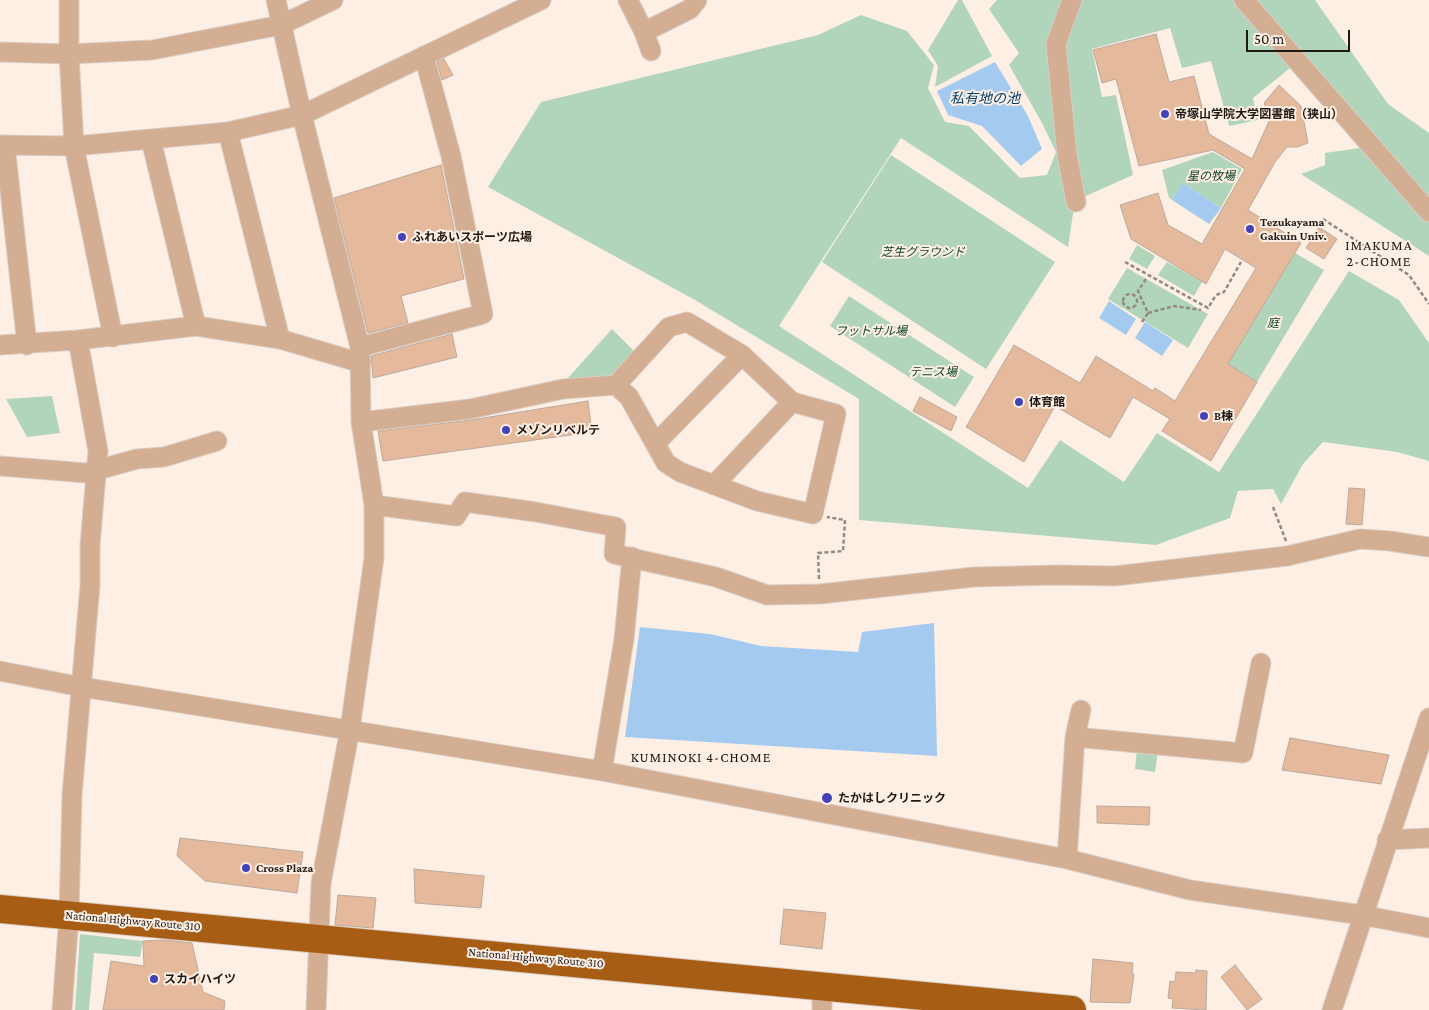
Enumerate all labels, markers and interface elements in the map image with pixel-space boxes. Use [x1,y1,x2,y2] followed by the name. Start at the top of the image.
[1249,20,1353,52] scale bar
[1254,31,1284,47] text: 50 m
[950,91,1020,107] water label: 私有地の池
[1175,107,1343,121] place label: 帝塚山学院大学図書館（狭山）
[1159,108,1171,120] marker: 帝塚山学院大学図書館（狭山）
[1187,169,1235,183] park label: 星の牧場
[1260,215,1327,243] place label: Tezukayama Gakuin Univ.
[1244,223,1256,235] marker: Tezukayama Gakuin Univ.
[412,230,532,244] place label: ふれあいスポーツ広場
[396,231,408,243] marker: ふれあいスポーツ広場
[1344,238,1414,270] district label: IMAKUMA 2-CHOME
[881,245,965,259] park label: 芝生グラウンド
[1267,316,1279,330] park label: 庭
[835,324,907,338] park label: フットサル場
[909,365,957,379] park label: テニス場
[1029,395,1065,409] place label: 体育館
[1013,396,1025,408] marker: 体育館
[1214,409,1233,423] place label: B棟
[1198,410,1210,422] marker: B棟
[516,423,600,437] place label: メゾンリベルテ
[500,424,512,436] marker: メゾンリベルテ
[629,750,773,766] district label: KUMINOKI 4-CHOME
[820,791,834,805] marker: たかはしクリニック
[838,791,946,805] place label: たかはしクリニック
[256,861,313,875] place label: Cross Plaza
[240,862,252,874] marker: Cross Plaza
[65,908,201,934] street label: National Highway Route 310
[468,945,604,971] street label: National Highway Route 310
[164,972,236,986] place label: スカイハイツ
[148,973,160,985] marker: スカイハイツ

